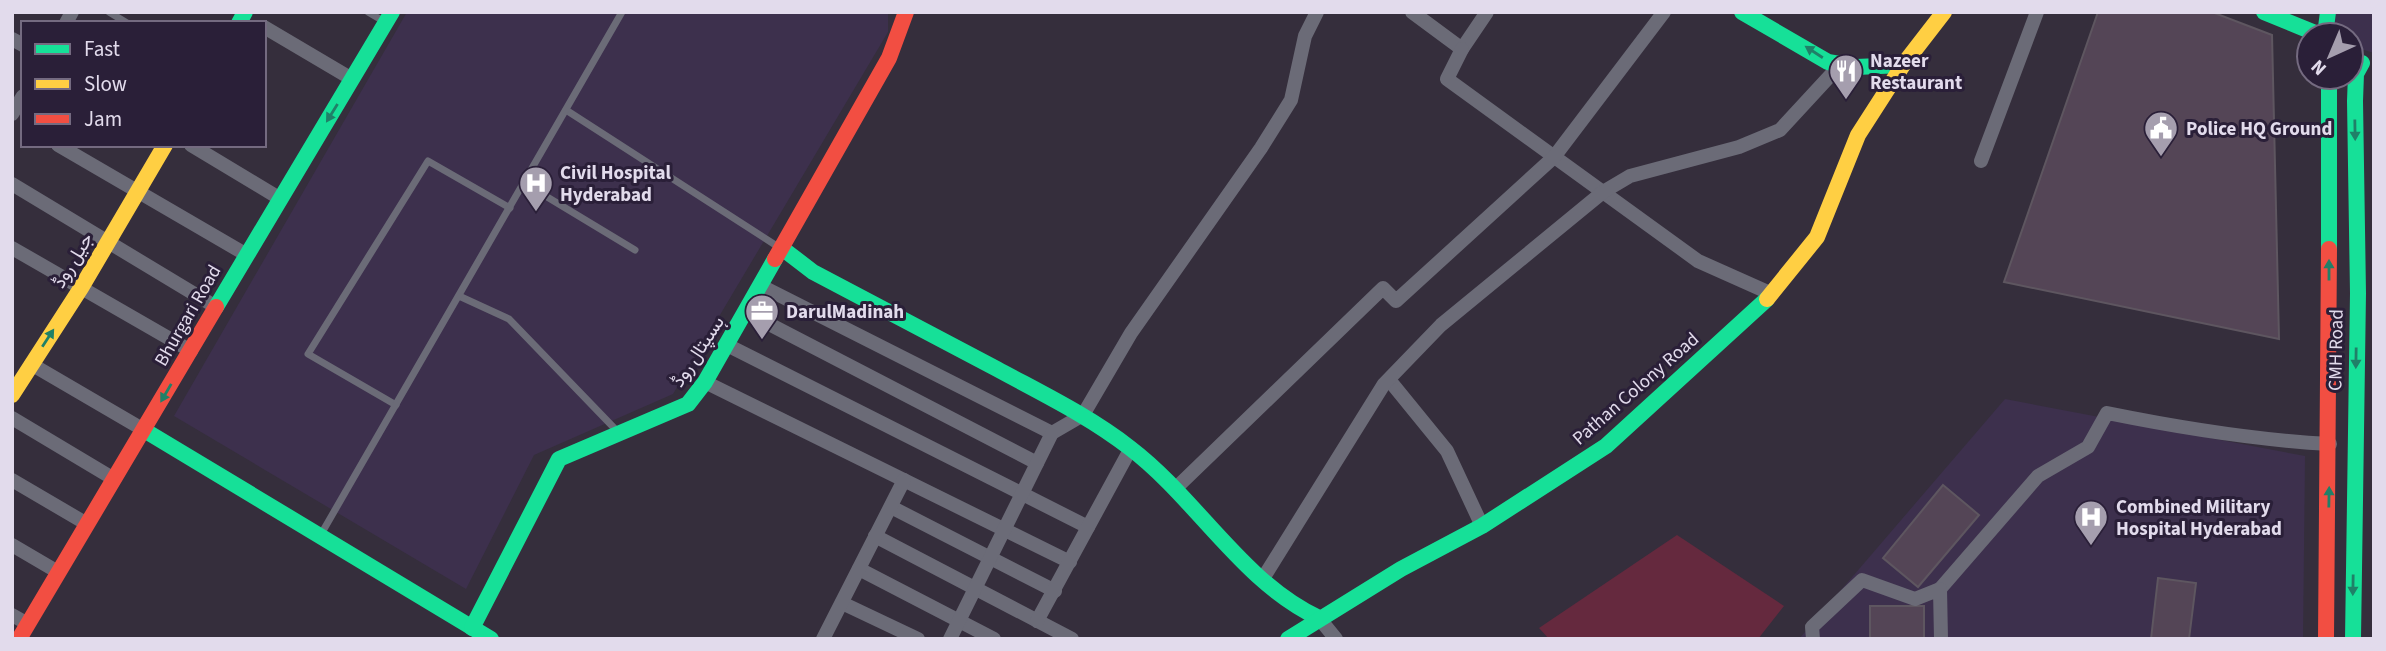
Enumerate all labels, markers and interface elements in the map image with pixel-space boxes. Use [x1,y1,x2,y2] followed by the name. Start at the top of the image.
[21,21,266,147] legend
[2295,21,2365,91] north arrow
[84,34,120,64] text: Fast
[1804,46,1823,59] one-way arrow
[1870,48,1962,97] place label: Nazeer Restaurant
[1827,52,1865,101] restaurant icon: Nazeer Restaurant
[2305,53,2333,81] text: N
[84,69,127,99] text: Slow
[325,103,338,122] one-way arrow
[84,104,122,134] text: Jam
[2142,109,2180,158] public building icon: Police HQ Ground
[2186,116,2332,143] place label: Police HQ Ground
[2349,119,2361,141] one-way arrow
[560,160,671,209] place label: Civil Hospital Hyderabad
[517,164,555,213] hospital icon: Civil Hospital Hyderabad
[46,228,100,294] street label: جیل روڈ
[2324,258,2335,280] one-way arrow
[148,260,228,371] street label: Bhurgari Road
[743,292,781,341] office icon: DarulMadinah
[786,299,904,326] place label: DarulMadinah
[2322,309,2351,391] street label: CMH Road
[665,311,731,393] street label: ہسپتال روڈ
[1567,326,1705,452] street label: Pathan Colony Road
[42,328,55,347] one-way arrow
[2350,347,2362,369] one-way arrow
[160,383,172,402] one-way arrow
[2323,486,2335,508] one-way arrow
[2116,494,2282,543] place label: Combined Military Hospital Hyderabad
[2072,498,2110,547] hospital icon: Combined Military Hospital Hyderabad
[2347,574,2359,596] one-way arrow

